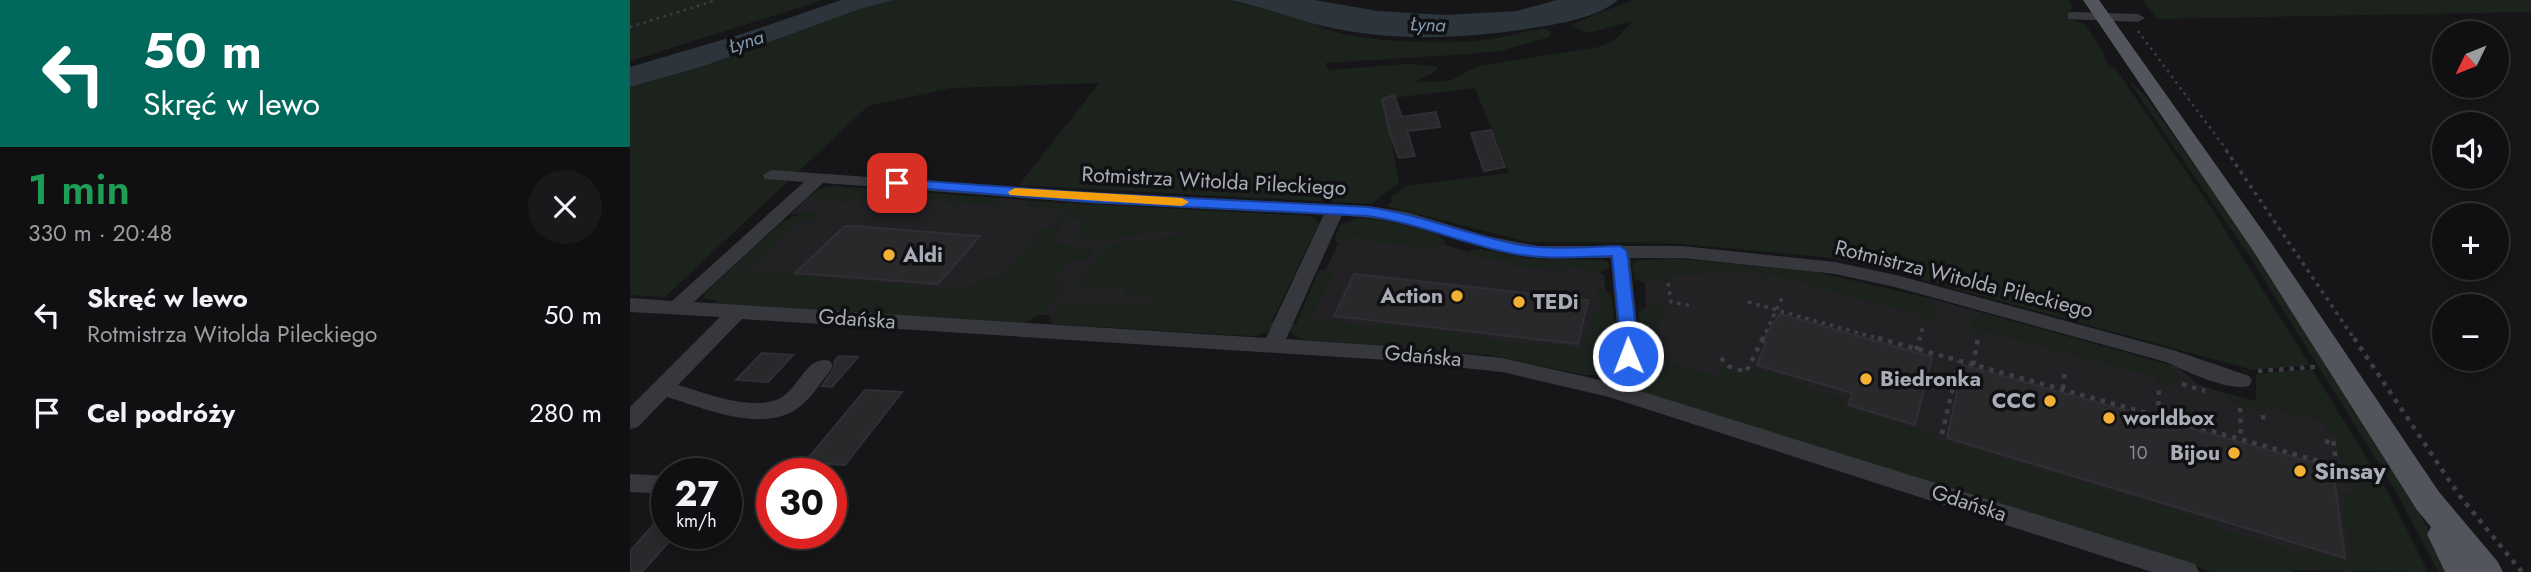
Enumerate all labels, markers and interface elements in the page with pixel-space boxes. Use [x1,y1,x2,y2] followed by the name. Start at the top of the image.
[1410,10,1447,39] water label: Łyna
[143,16,262,86] text: 50 m
[2432,21,2510,98] north arrow
[2432,21,2509,371] map controls
[725,23,768,60] water label: Łyna
[28,28,119,119] icon: left
[143,81,320,127] text: Skręć w lewo
[2432,112,2509,189] button: sound
[867,153,927,213] pin
[28,159,130,220] text: 1 min
[1081,159,1347,203] street label: Rotmistrza Witolda Pileckiego
[878,164,916,202] icon: arrive
[528,170,602,244] button: close
[2432,203,2509,280] button: +
[28,216,172,250] text: 330 m · 20:48
[1832,232,2096,326] street label: Rotmistrza Witolda Pileckiego
[902,240,943,270] place label: Aldi
[881,247,897,263] marker: Aldi
[87,279,248,317] text: Skręć w lewo
[1379,281,1443,311] place label: Action
[1533,287,1579,317] place label: TEDi
[1449,288,1465,304] marker: Action
[1511,294,1527,310] marker: TEDi
[2432,294,2509,371] button: −
[28,296,66,334] icon: left
[544,296,602,334] text: 50 m
[817,301,897,337] street label: Gdańska
[87,317,377,351] text: Rotmistrza Witolda Pileckiego
[1591,319,1665,393] position arrow
[1383,338,1463,374] street label: Gdańska
[1880,364,1981,394] place label: Biedronka
[1858,371,1874,387] marker: Biedronka
[1992,386,2036,416] place label: CCC
[2042,393,2058,409] marker: CCC
[28,394,66,432] icon: arrive
[87,394,235,432] text: Cel podróży
[529,394,602,432] text: 280 m
[2122,403,2215,433] place label: worldbox
[2101,410,2117,426] marker: worldbox
[2170,438,2220,468] place label: Bijou
[2129,440,2148,466] house number: 10
[2226,445,2242,461] marker: Bijou
[2314,453,2386,488] place label: Sinsay
[756,458,847,549] speed limit sign: 30
[2292,463,2308,479] marker: Sinsay
[674,469,719,519] text: 27
[1928,477,2010,529] street label: Gdańska
[676,508,717,534] text: km/h

